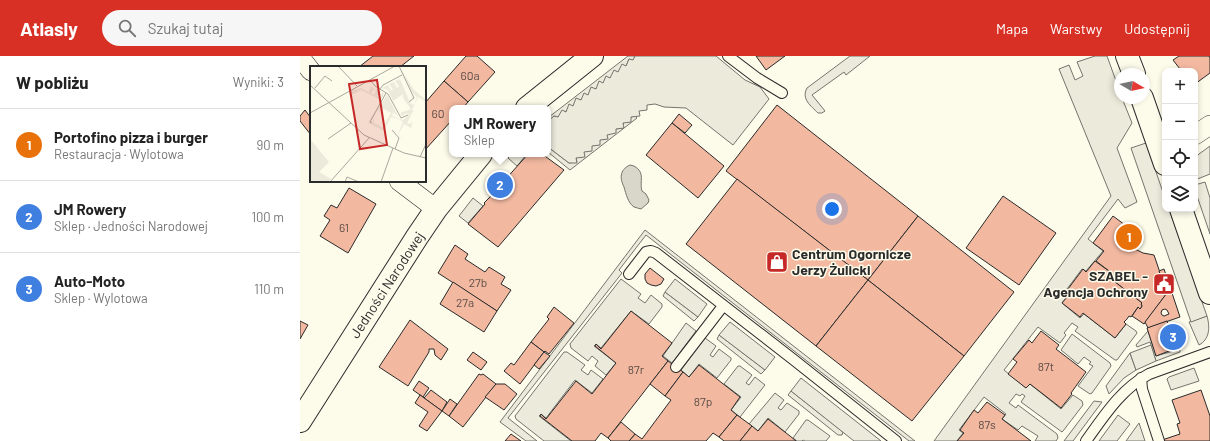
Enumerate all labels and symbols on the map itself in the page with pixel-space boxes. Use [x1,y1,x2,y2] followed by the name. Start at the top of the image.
[310,66,426,182] inset map
[460,68,480,82] house number: 60a
[1114,68,1150,104] north arrow
[432,106,444,120] house number: 60
[487,170,513,200] pin: 2
[822,199,842,219] your location
[339,220,349,234] house number: 61
[1116,222,1142,252] pin: 1
[346,228,427,341] street label: Jedności Narodowej
[792,245,911,278] place label: Centrum Ogornicze Jerzy Żulicki
[764,249,790,275] shop icon: Centrum Ogornicze Jerzy Żulicki
[1043,267,1148,300] place label: SZABEL - Agencja Ochrony
[1151,271,1177,297] public building icon: SZABEL - Agencja Ochrony
[469,275,487,289] house number: 27b
[456,295,474,309] house number: 27a
[1160,322,1186,352] pin: 3
[1038,359,1054,373] house number: 87t
[628,362,645,376] house number: 87r
[694,394,712,408] house number: 87p
[978,417,996,431] house number: 87s

